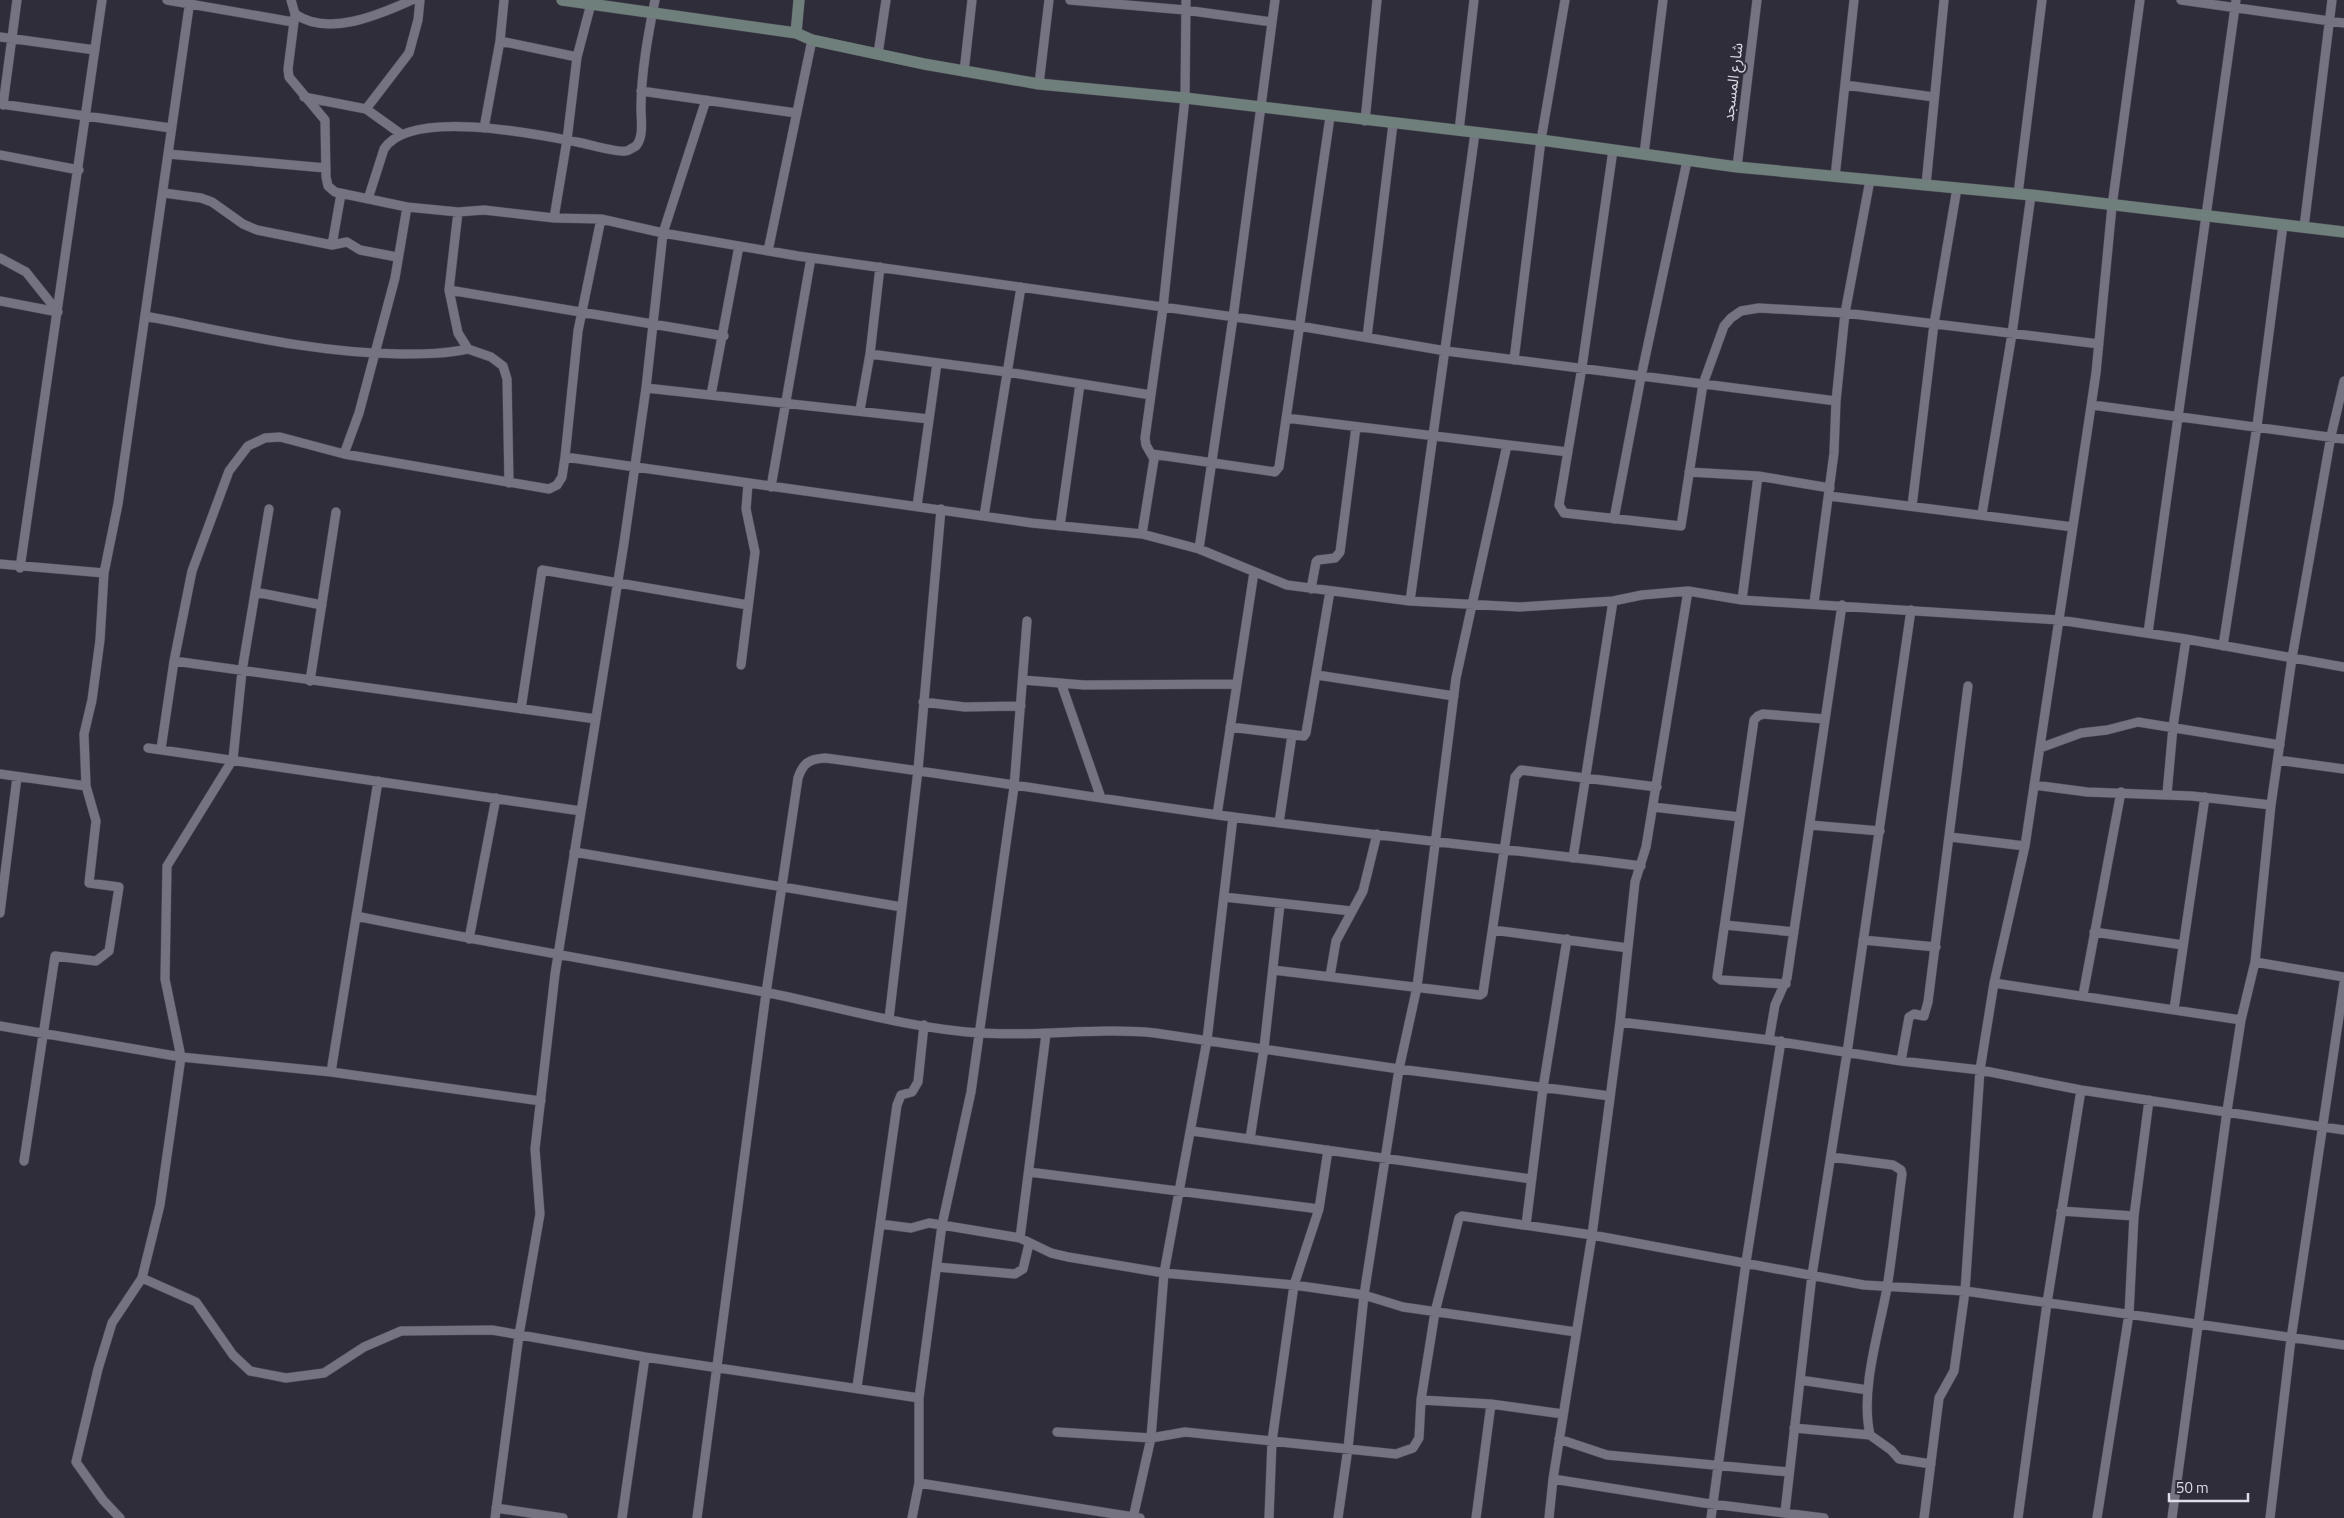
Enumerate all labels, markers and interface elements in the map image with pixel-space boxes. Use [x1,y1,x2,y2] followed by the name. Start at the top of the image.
[1716,41,1750,123] street label: شارع المسجد
[2169,1470,2248,1502] scale bar
[2176,1476,2209,1499] text: 50 m

